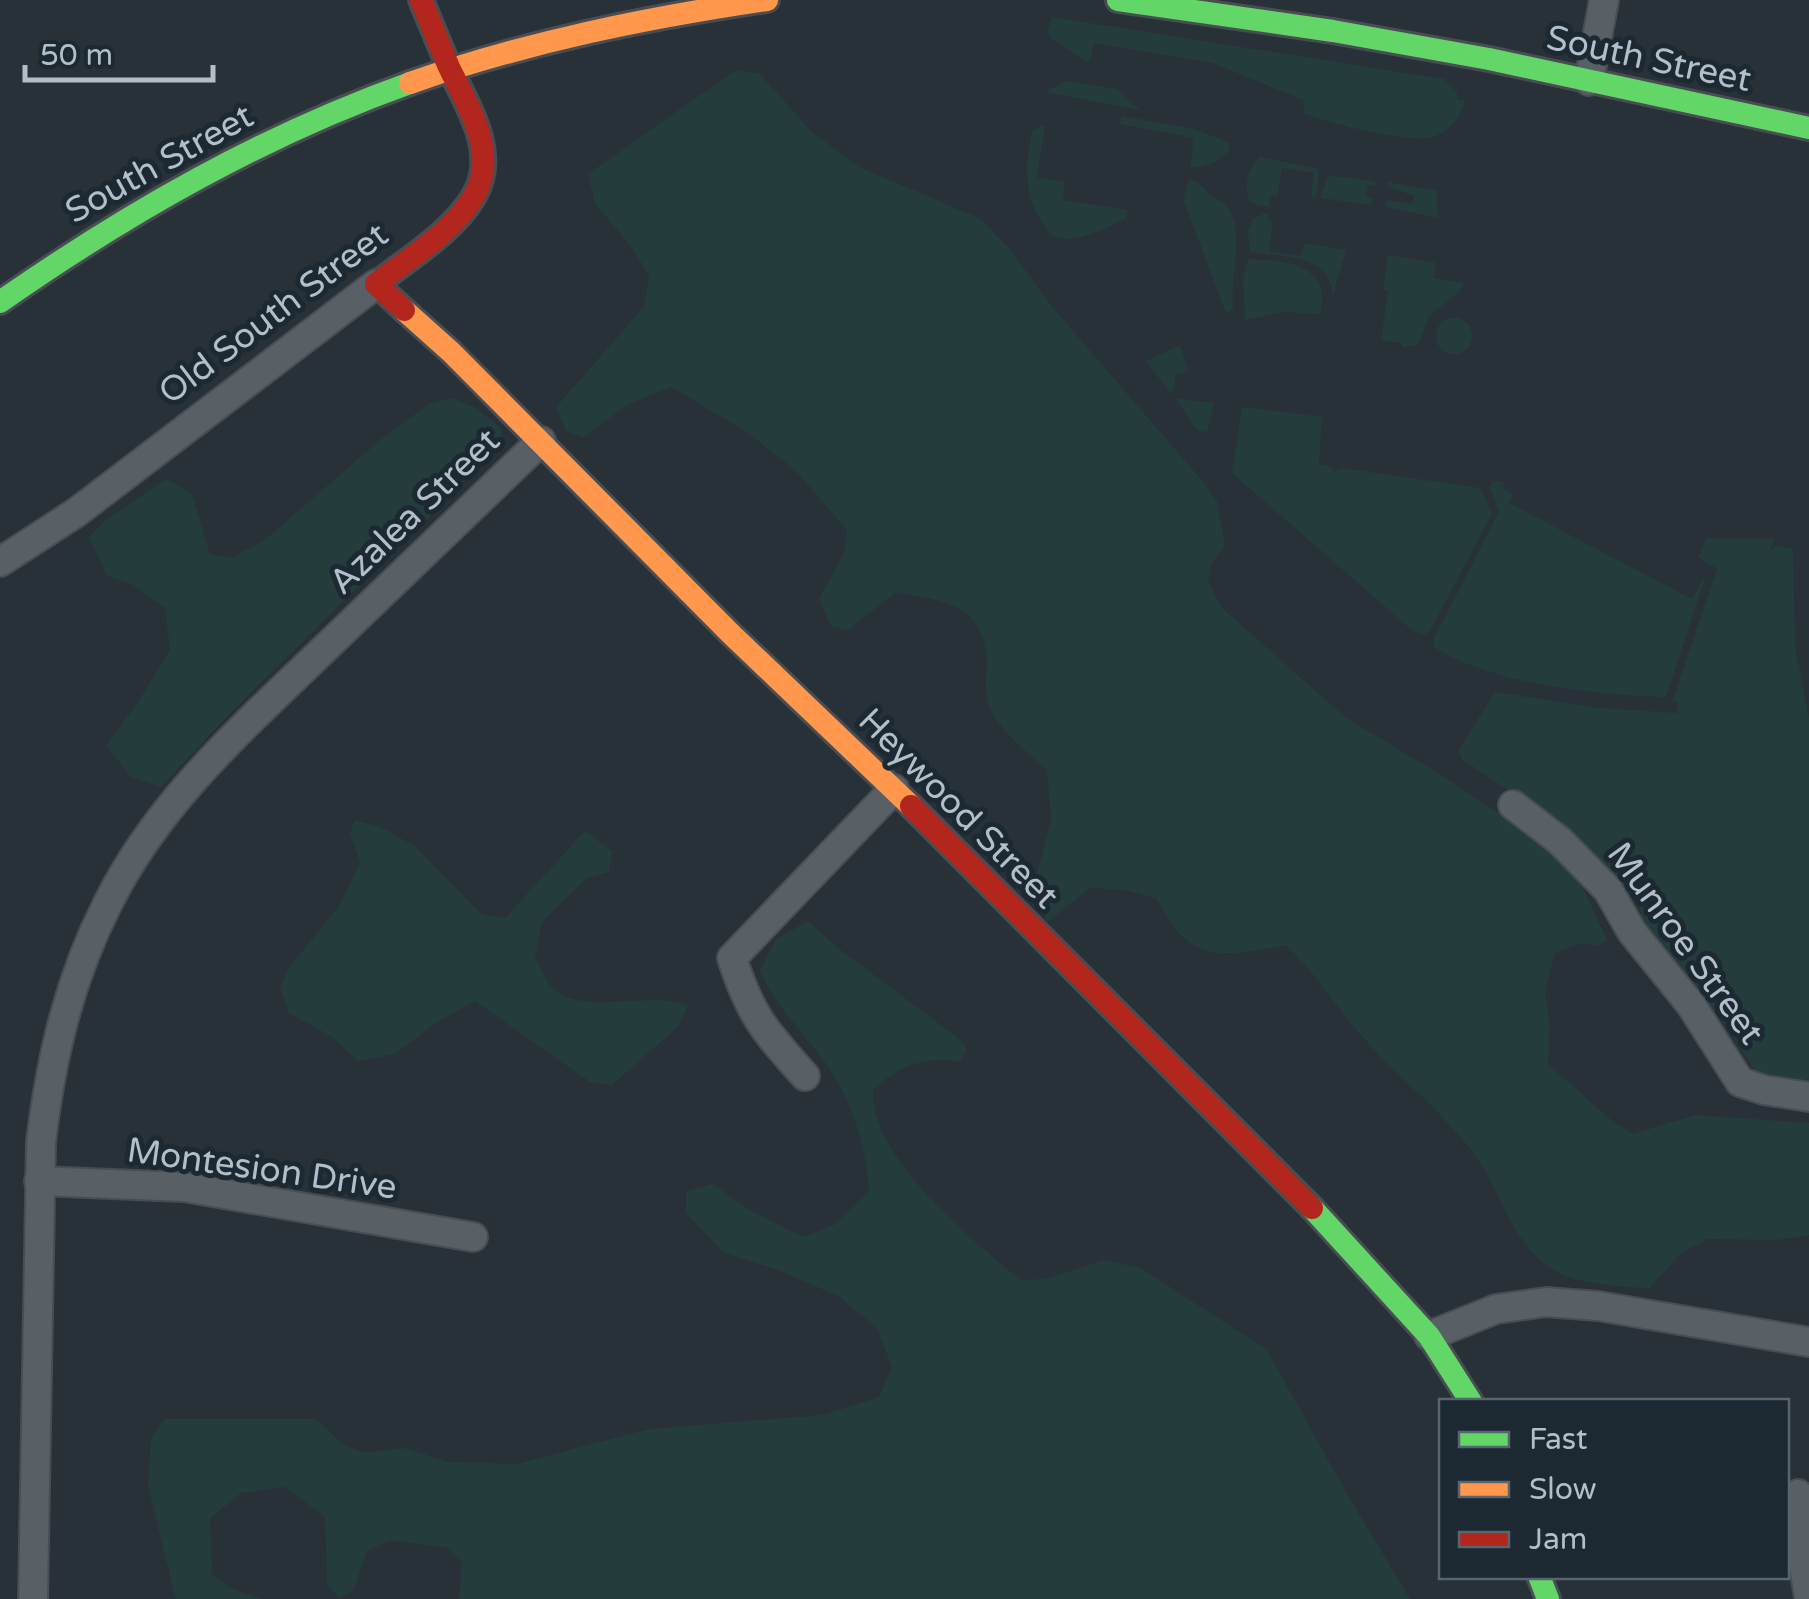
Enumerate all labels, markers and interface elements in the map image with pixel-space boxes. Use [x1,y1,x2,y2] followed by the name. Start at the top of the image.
[1543,17,1755,101] street label: South Street
[25,20,212,82] scale bar
[40,37,113,74] text: 50 m
[58,95,261,233] street label: South Street
[151,214,396,414] street label: Old South Street
[321,420,509,603] street label: Azalea Street
[850,700,1067,917] street label: Heywood Street
[1598,835,1772,1053] street label: Munroe Street
[124,1129,399,1209] street label: Montesion Drive
[1439,1399,1789,1579] legend
[1529,1421,1588,1458] text: Fast
[1529,1471,1597,1508] text: Slow
[1529,1521,1587,1558] text: Jam

